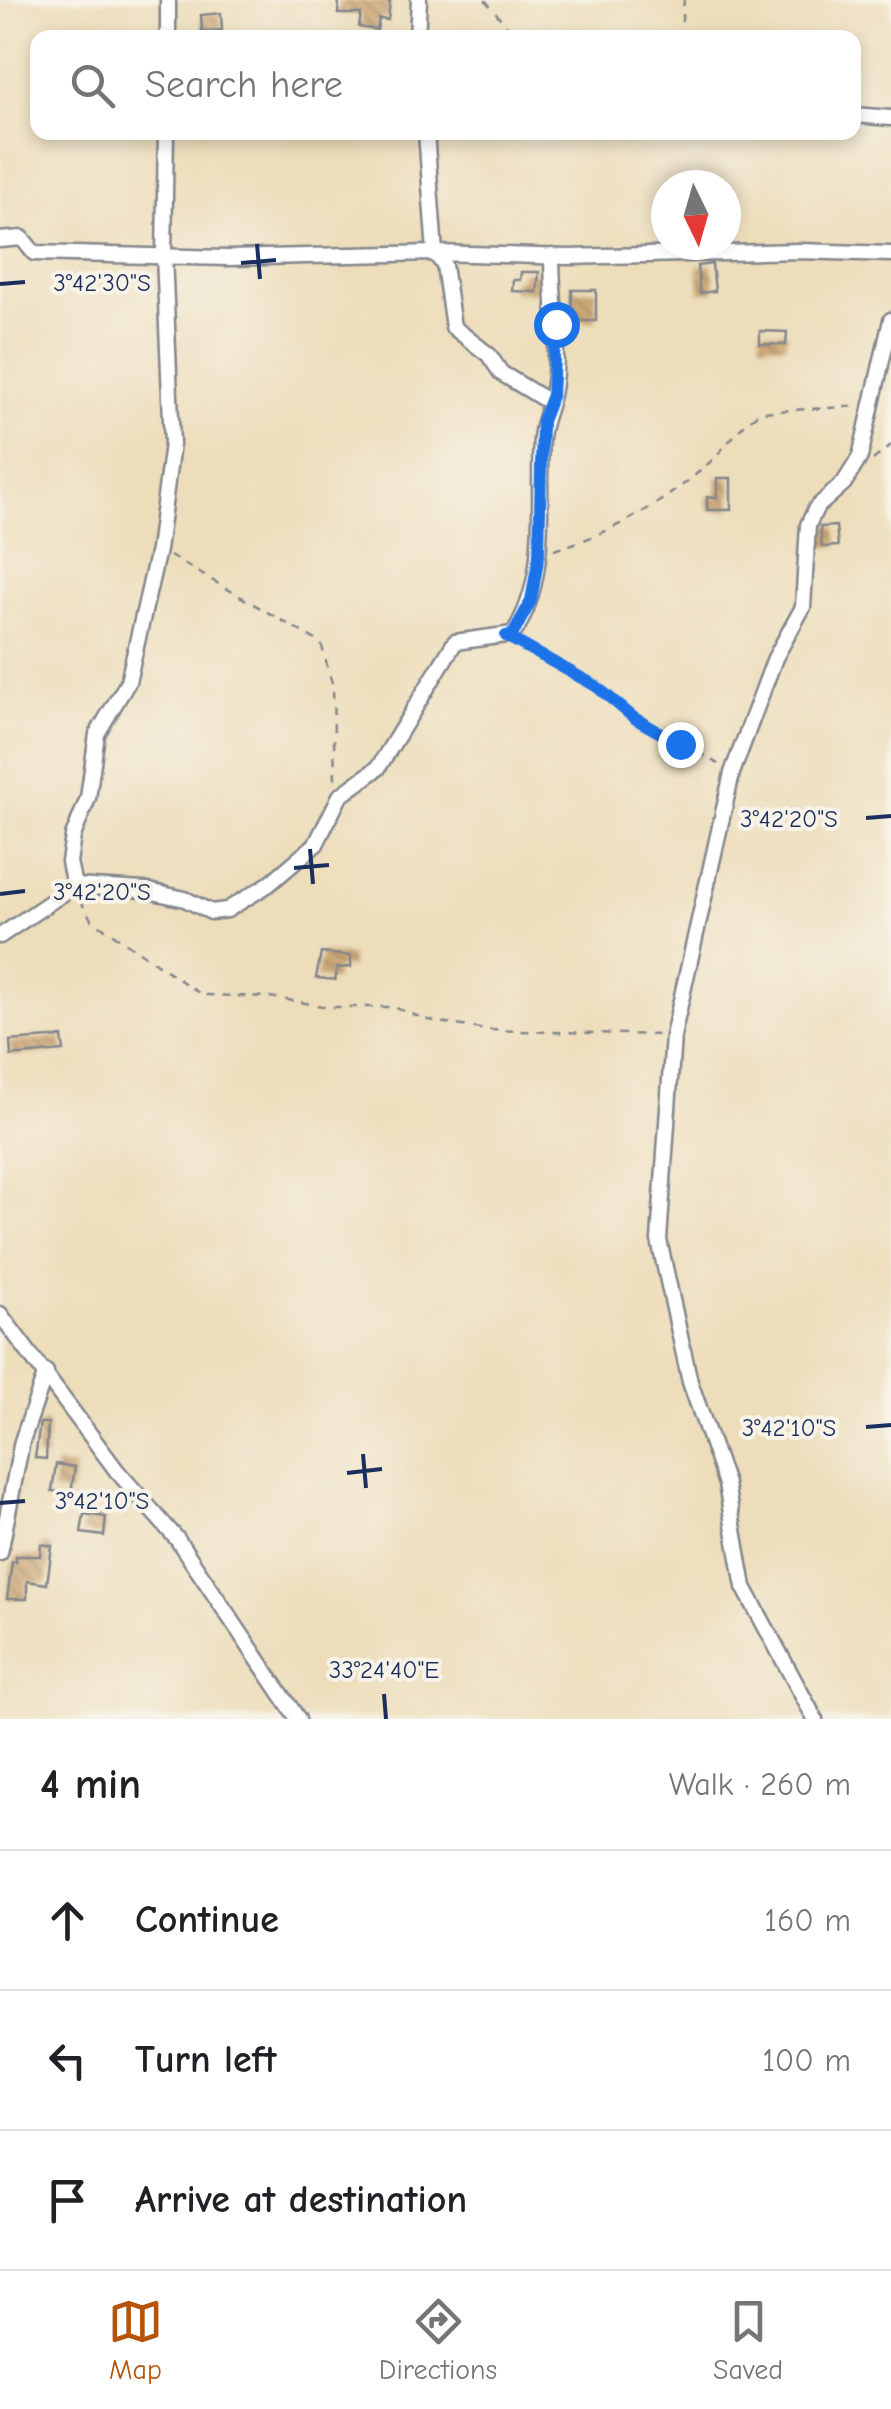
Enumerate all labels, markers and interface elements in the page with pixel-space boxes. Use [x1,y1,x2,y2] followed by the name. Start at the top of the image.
[30,30,861,140] search box
[65,58,120,113] icon: search
[145,63,343,107] text: Search here
[651,170,741,260] north arrow
[53,268,151,297] text: 3°42'30"S
[534,302,580,348] route start
[658,722,704,768] route end
[740,804,838,833] text: 3°42'20"S
[53,877,151,906] text: 3°42'20"S
[742,1413,836,1442] text: 3°42'10"S
[55,1486,149,1515] text: 3°42'10"S
[329,1655,439,1684] text: 33°24'40"E
[40,1760,141,1809] text: 4 min
[669,1766,851,1803] text: Walk · 260 m
[40,1893,95,1948] icon: ahead
[135,1898,279,1942] text: Continue
[764,1902,851,1939] text: 160 m
[40,2033,95,2088] icon: left
[135,2038,276,2082] text: Turn left
[762,2042,851,2079] text: 100 m
[40,2173,95,2228] icon: arrive
[135,2178,467,2222] text: Arrive at destination
[108,2294,163,2386] tab: Map
[379,2294,497,2386] tab: Directions
[713,2294,783,2386] tab: Saved

